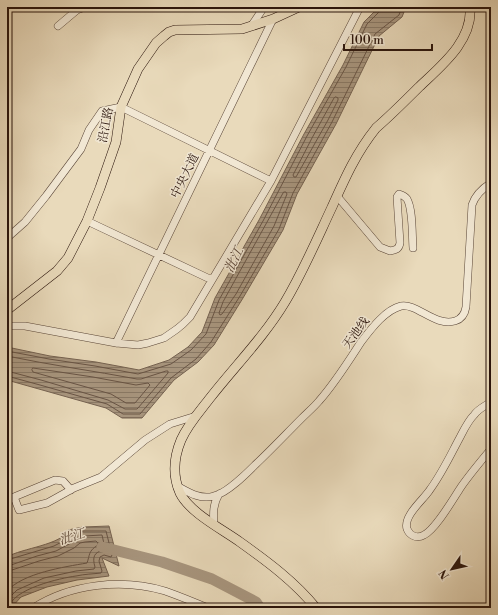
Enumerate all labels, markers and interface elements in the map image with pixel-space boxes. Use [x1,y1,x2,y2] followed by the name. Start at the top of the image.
[344,26,432,52] scale bar
[350,33,384,48] text: 100 m
[95,106,117,144] street label: 沿江路
[168,151,202,201] street label: 中央大道
[221,243,248,275] water label: 沘江
[339,314,373,352] street label: 天池线
[57,525,89,548] water label: 沘江
[432,549,472,589] north arrow
[436,566,453,582] text: N

